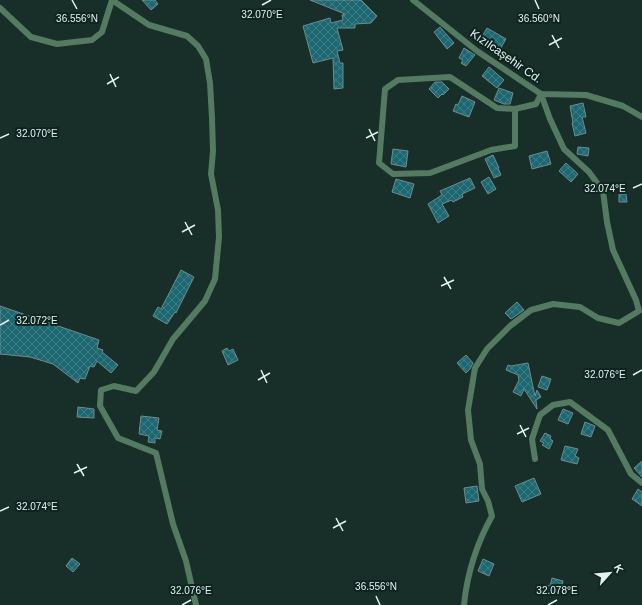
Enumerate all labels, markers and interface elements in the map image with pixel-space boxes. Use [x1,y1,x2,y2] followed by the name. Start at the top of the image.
[241,9,283,20] text: 32.070°E
[56,13,98,24] text: 36.556°N
[518,13,560,24] text: 36.560°N
[468,26,544,86] street label: Kızılcaşehir Cd.
[16,128,58,139] text: 32.070°E
[584,183,626,194] text: 32.074°E
[16,315,58,326] text: 32.072°E
[584,369,626,380] text: 32.076°E
[16,501,58,512] text: 32.074°E
[590,553,630,593] north arrow
[612,562,626,575] text: K
[355,581,397,592] text: 36.556°N
[170,585,212,596] text: 32.076°E
[536,585,578,596] text: 32.078°E

